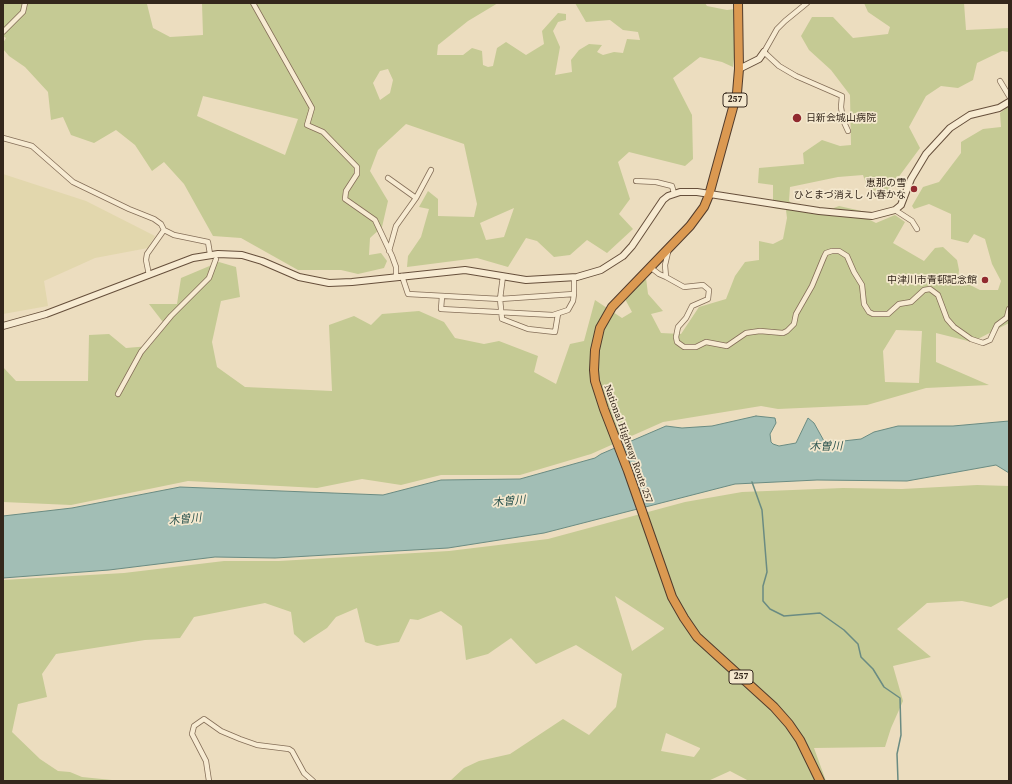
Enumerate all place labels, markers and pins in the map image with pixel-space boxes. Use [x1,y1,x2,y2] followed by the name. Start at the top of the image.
[791,112,803,124] marker: 日新会城山病院
[806,112,876,124] place label: 日新会城山病院
[794,177,906,200] place label: 恵那の雪 ひとまづ消えし 小春かな
[909,184,919,194] marker: 恵那の雪 ひとまづ消えし 小春かな
[887,274,977,286] place label: 中津川市青邨記念館
[980,275,990,285] marker: 中津川市青邨記念館

